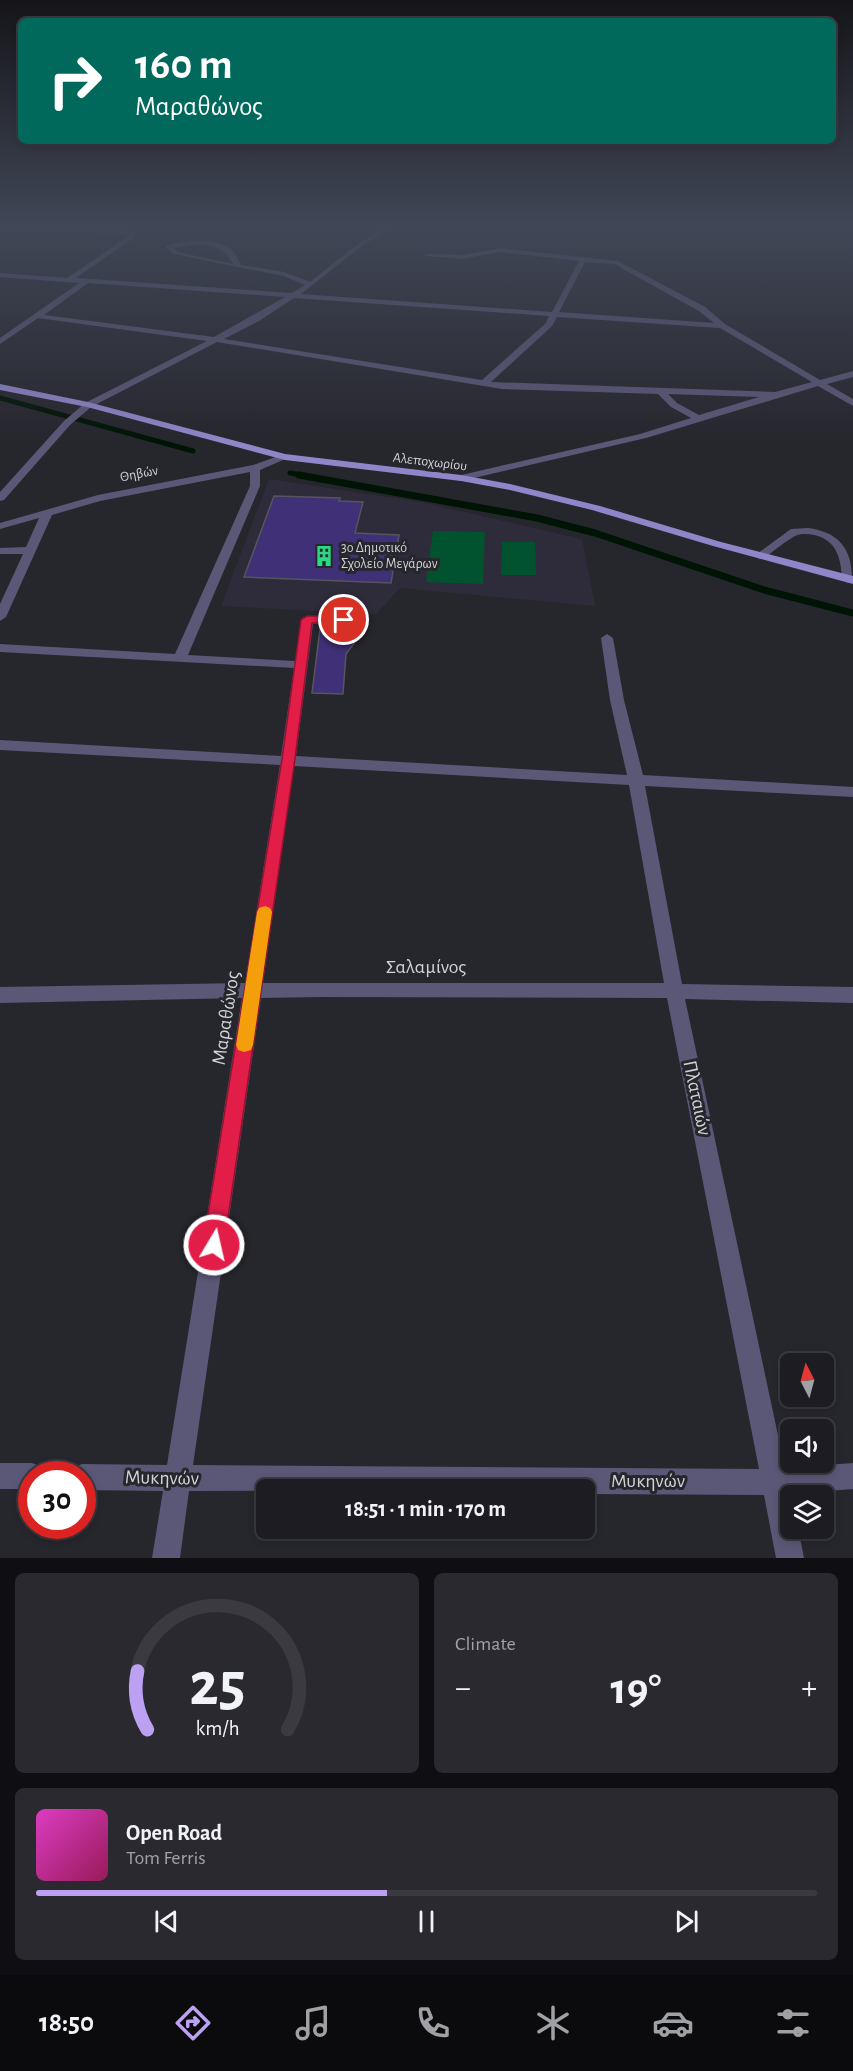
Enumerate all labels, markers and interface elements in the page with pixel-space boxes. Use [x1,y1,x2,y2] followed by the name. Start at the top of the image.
[36,42,114,120] icon: right
[135,44,233,86] text: 160 m
[135,93,263,120] text: Μαραθώνος
[392,450,468,474] street label: Αλεποχωρίου
[119,463,159,485] street label: Θηβών
[341,541,438,571] place label: 3ο Δημοτικό Σχολείο Μεγάρων
[312,544,336,568] building icon: 3ο Δημοτικό Σχολείο Μεγάρων
[318,594,369,645] pin
[327,603,360,636] icon: arrive
[386,957,467,977] street label: Σαλαμίνος
[209,969,243,1066] street label: Μαραθώνος
[679,1059,715,1137] street label: Πλαταιών
[182,1213,246,1277] position arrow
[780,1353,834,1407] north arrow
[780,1353,834,1539] map controls
[780,1419,834,1473] button: sound
[18,1461,96,1539] speed limit sign: 30
[125,1467,199,1489] street label: Μυκηνών
[611,1471,685,1491] street label: Μυκηνών
[780,1485,834,1539] button: layers
[345,1498,506,1520] text: 18:51 · 1 min · 170 m
[455,1634,516,1654] text: Climate
[189,1654,245,1716] text: 25
[610,1667,662,1712] text: 19°
[455,1672,471,1705] text: −
[801,1672,817,1705] text: +
[195,1718,239,1739] text: km/h
[126,1822,222,1844] text: Open Road
[126,1848,206,1868] text: Tom Ferris
[150,1905,183,1938] icon: previous
[410,1905,443,1938] icon: pause
[670,1905,703,1938] icon: next
[172,2002,214,2044] icon: directions
[292,2002,334,2044] icon: music
[412,2002,454,2044] icon: phone
[532,2002,574,2044] icon: climate
[652,2002,694,2044] icon: car
[772,2002,814,2044] icon: filters
[39,2009,94,2036] text: 18:50

